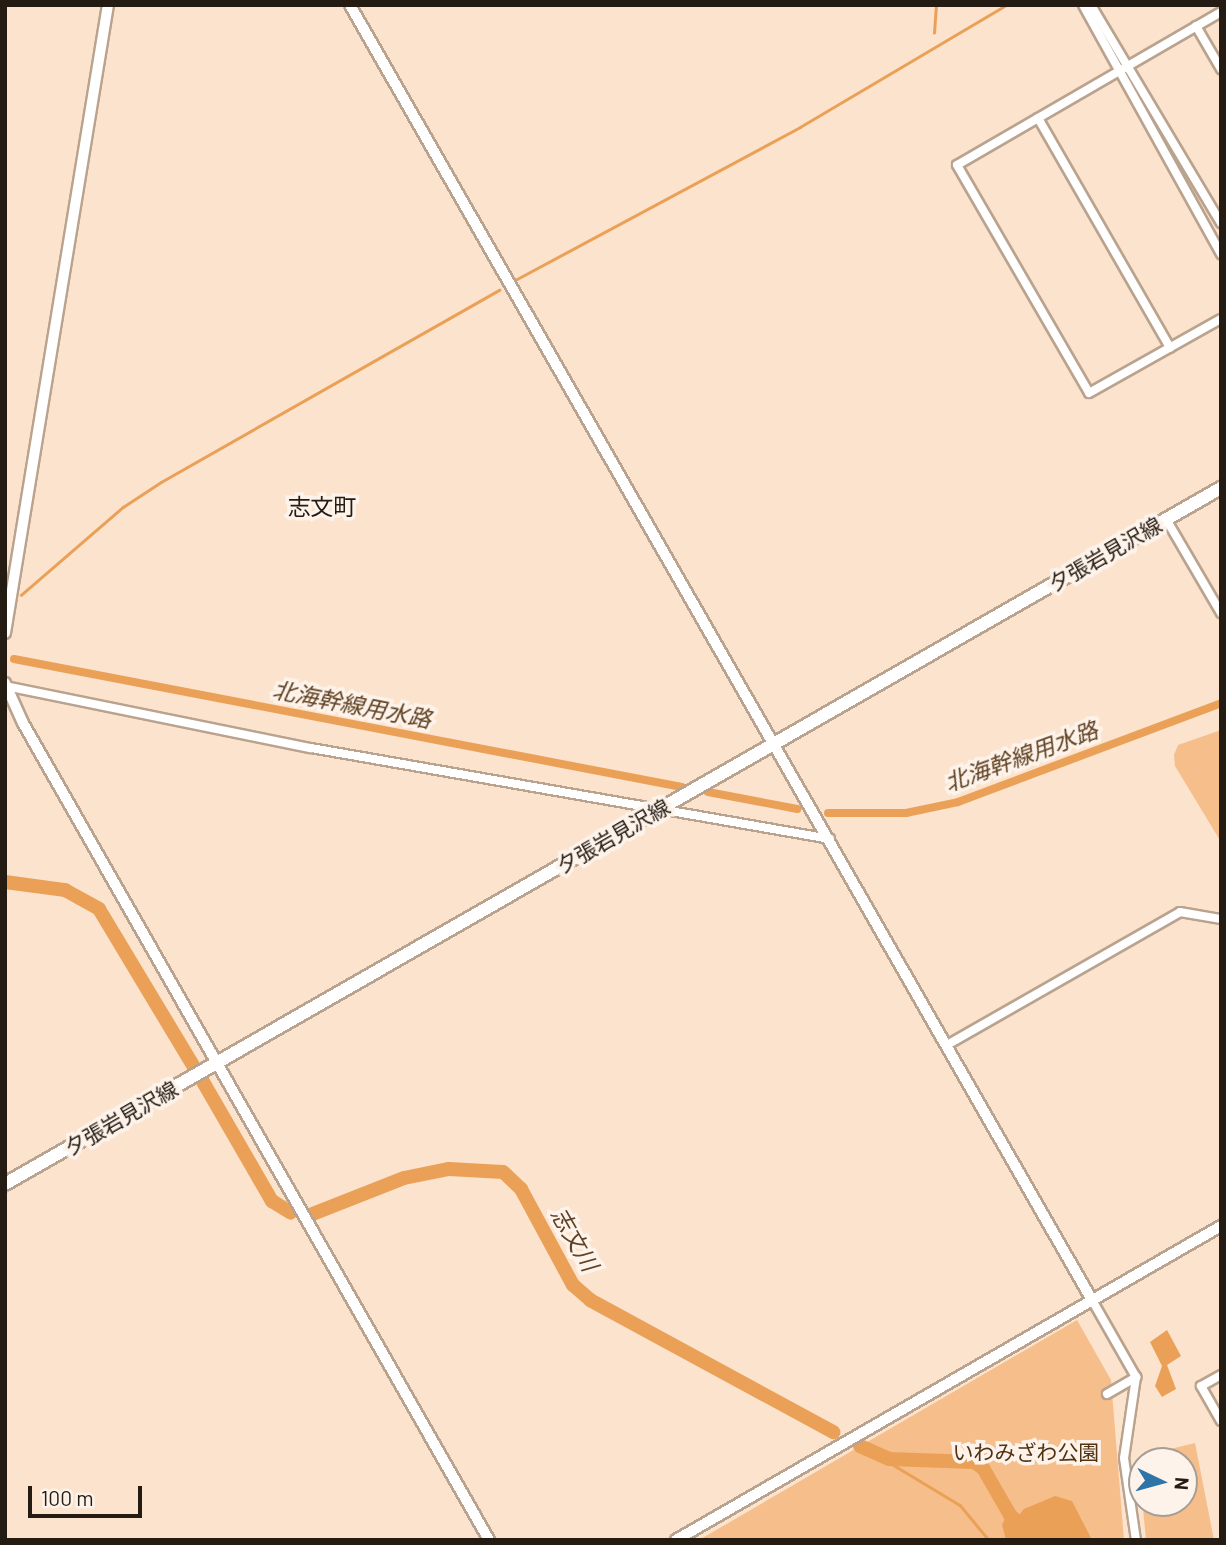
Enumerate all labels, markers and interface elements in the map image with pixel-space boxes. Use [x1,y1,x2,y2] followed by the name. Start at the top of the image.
[288,492,356,520] district label: 志文町
[1044,512,1166,596] street label: 夕張岩見沢線
[270,675,434,733] water label: 北海幹線用水路
[941,715,1101,797] water label: 北海幹線用水路
[552,794,674,878] street label: 夕張岩見沢線
[60,1076,182,1160] street label: 夕張岩見沢線
[546,1202,604,1276] water label: 志文川
[953,1439,1099,1465] park label: いわみざわ公園
[1128,1447,1198,1517] north arrow
[32,1472,145,1516] scale bar
[1170,1476,1194,1491] text: N
[41,1485,94,1510] text: 100 m

